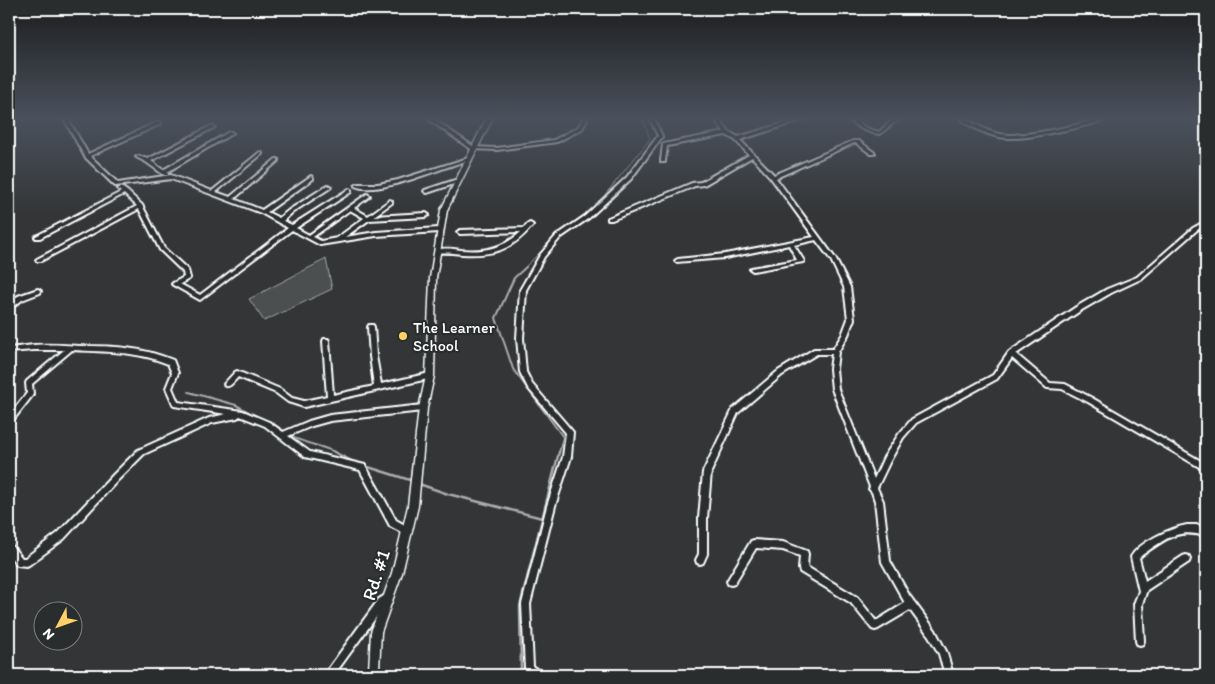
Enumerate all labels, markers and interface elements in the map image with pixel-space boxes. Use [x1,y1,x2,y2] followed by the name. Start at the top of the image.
[413,318,496,355] place label: The Learner School
[397,330,409,342] marker: The Learner School
[357,547,395,603] street label: Rd. #1
[32,602,82,652] north arrow
[39,625,58,643] text: N

